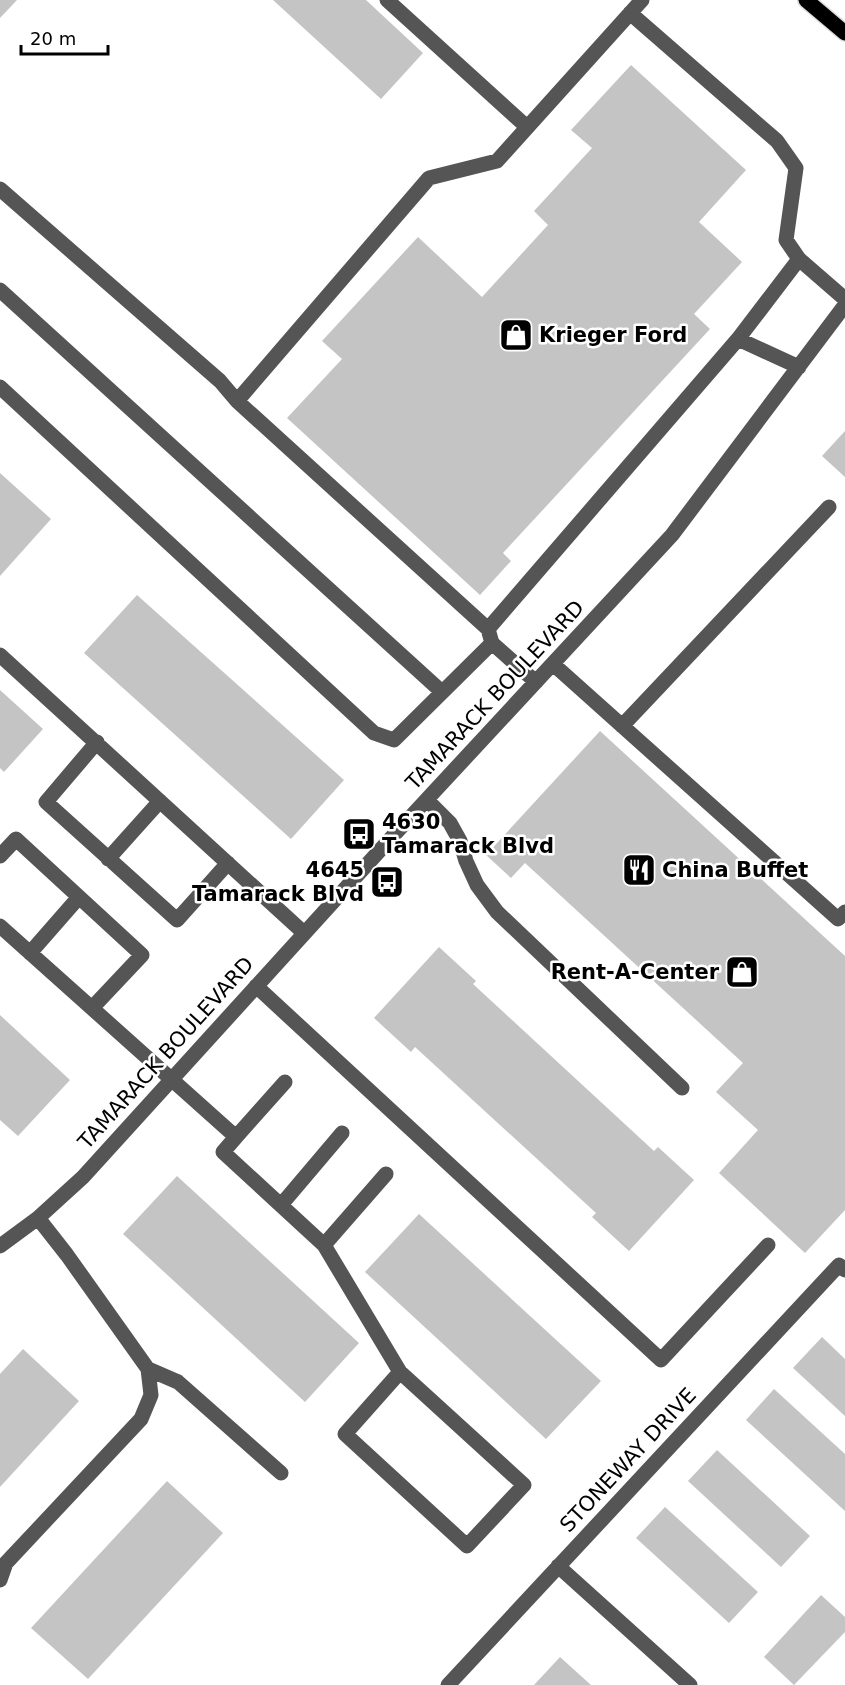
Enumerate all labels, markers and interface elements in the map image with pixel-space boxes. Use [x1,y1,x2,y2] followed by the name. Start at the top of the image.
[21,18,108,56] scale bar
[30,28,76,49] text: 20 m
[498,317,534,353] shop icon: Krieger Ford
[539,323,687,347] place label: Krieger Ford
[400,595,589,795] street label: TAMARACK BOULEVARD
[382,810,554,858] place label: 4630 Tamarack Blvd
[341,816,377,852] bus stop icon: 4630 Tamarack Blvd
[621,852,657,888] restaurant icon: China Buffet
[192,858,364,906] place label: 4645 Tamarack Blvd
[662,858,808,882] place label: China Buffet
[369,864,405,900] bus stop icon: 4645 Tamarack Blvd
[73,952,259,1155] street label: TAMARACK BOULEVARD
[724,954,760,990] shop icon: Rent-A-Center
[551,960,720,984] place label: Rent-A-Center
[555,1383,701,1537] street label: STONEWAY DRIVE

